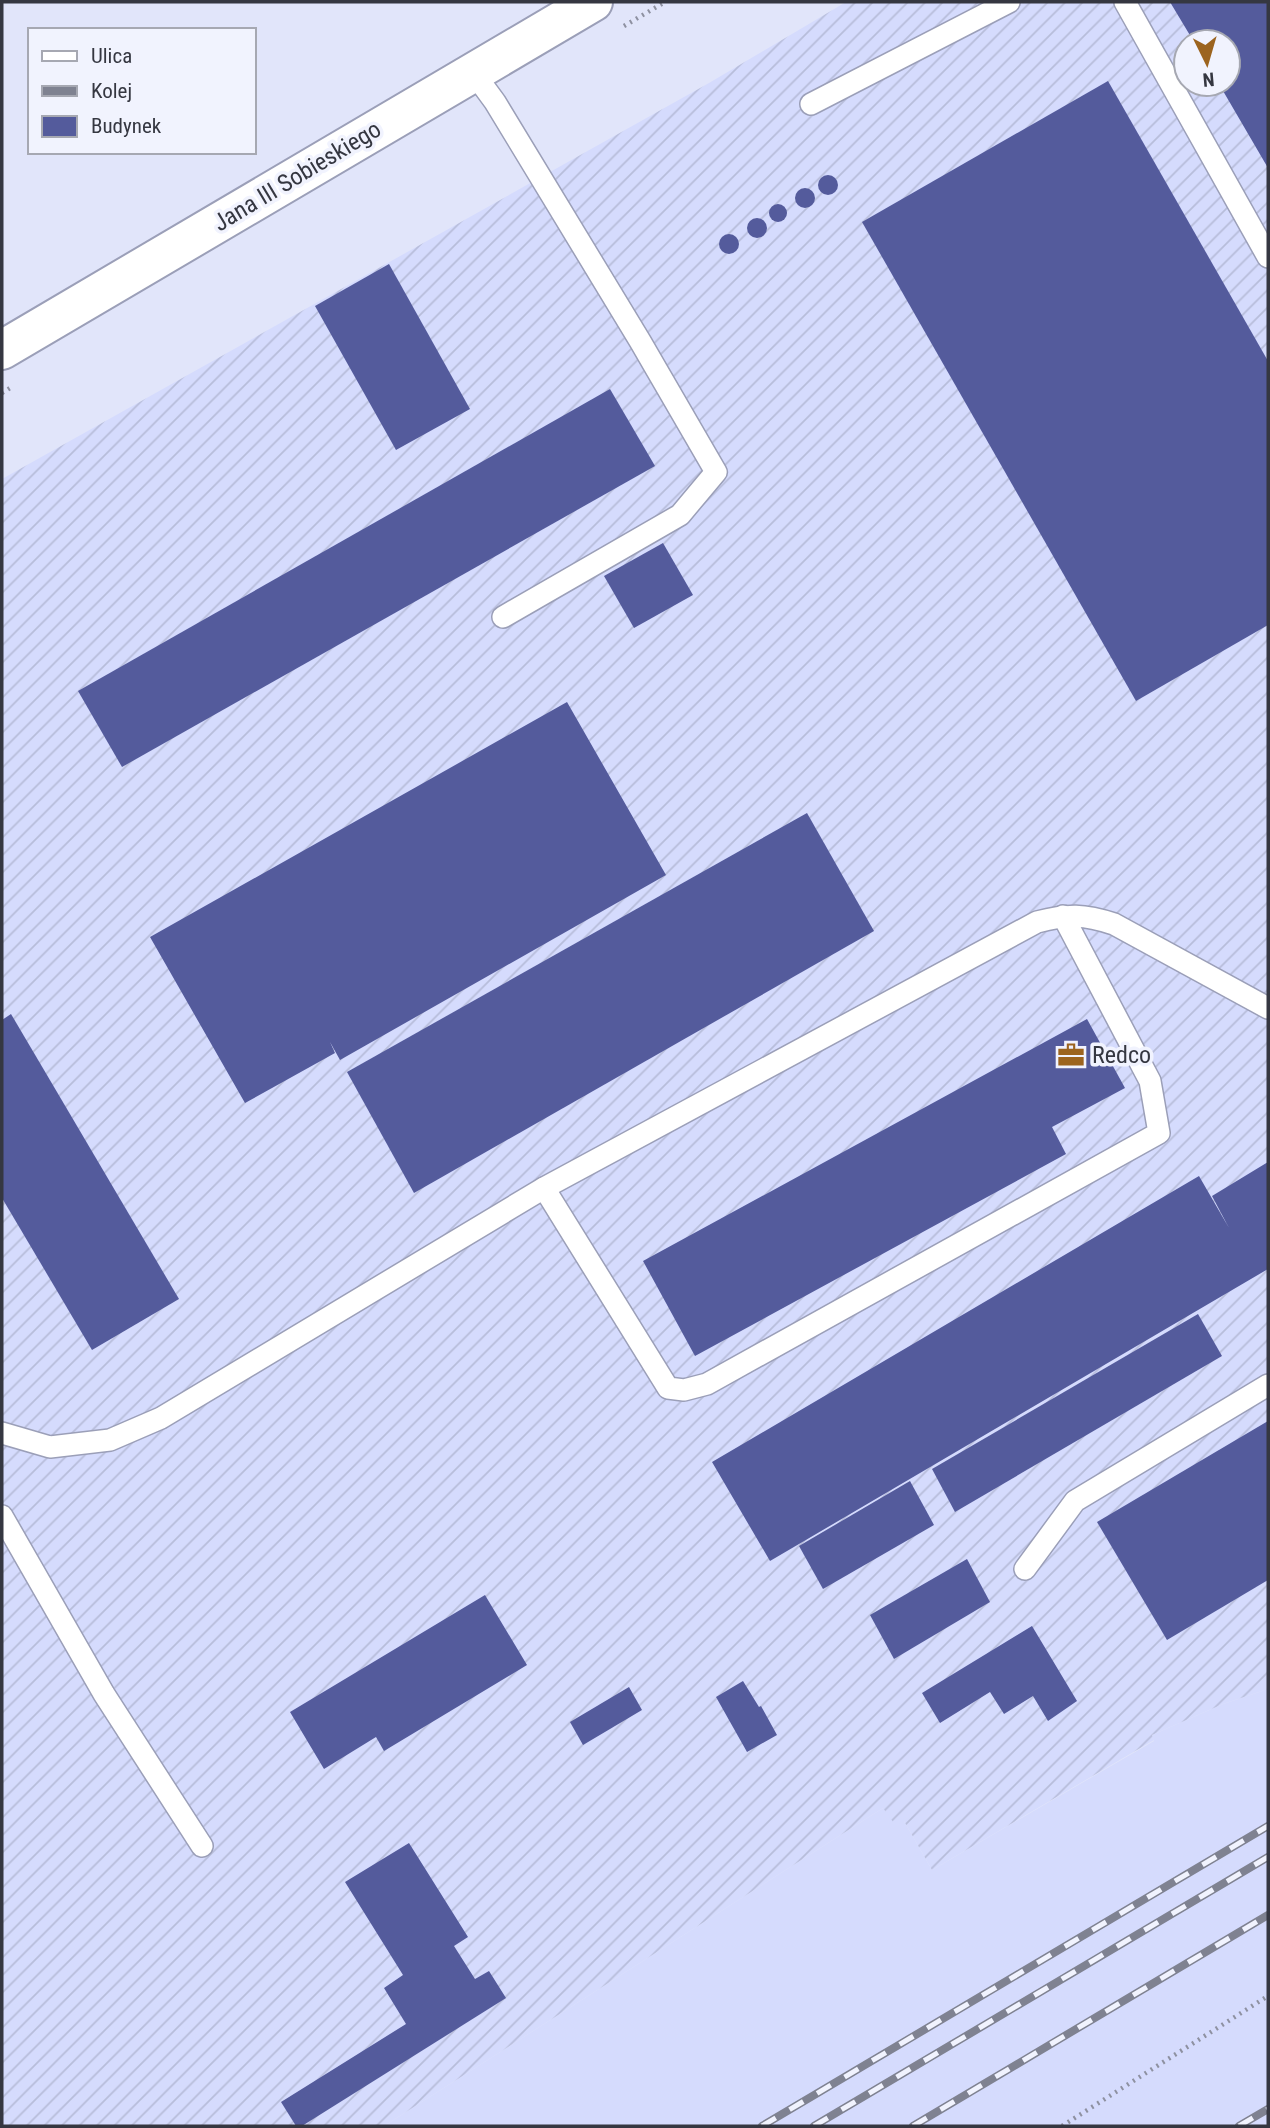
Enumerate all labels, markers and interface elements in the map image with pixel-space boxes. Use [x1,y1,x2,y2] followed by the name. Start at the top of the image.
[28,28,256,154] legend
[1172,28,1242,98] north arrow
[91,44,132,68] text: Ulica
[1202,67,1215,91] text: N
[91,79,132,103] text: Kolej
[91,114,162,138] text: Budynek
[208,115,386,237] street label: Jana III Sobieskiego
[1056,1040,1086,1070] office icon: Redco
[1092,1041,1151,1069] place label: Redco

